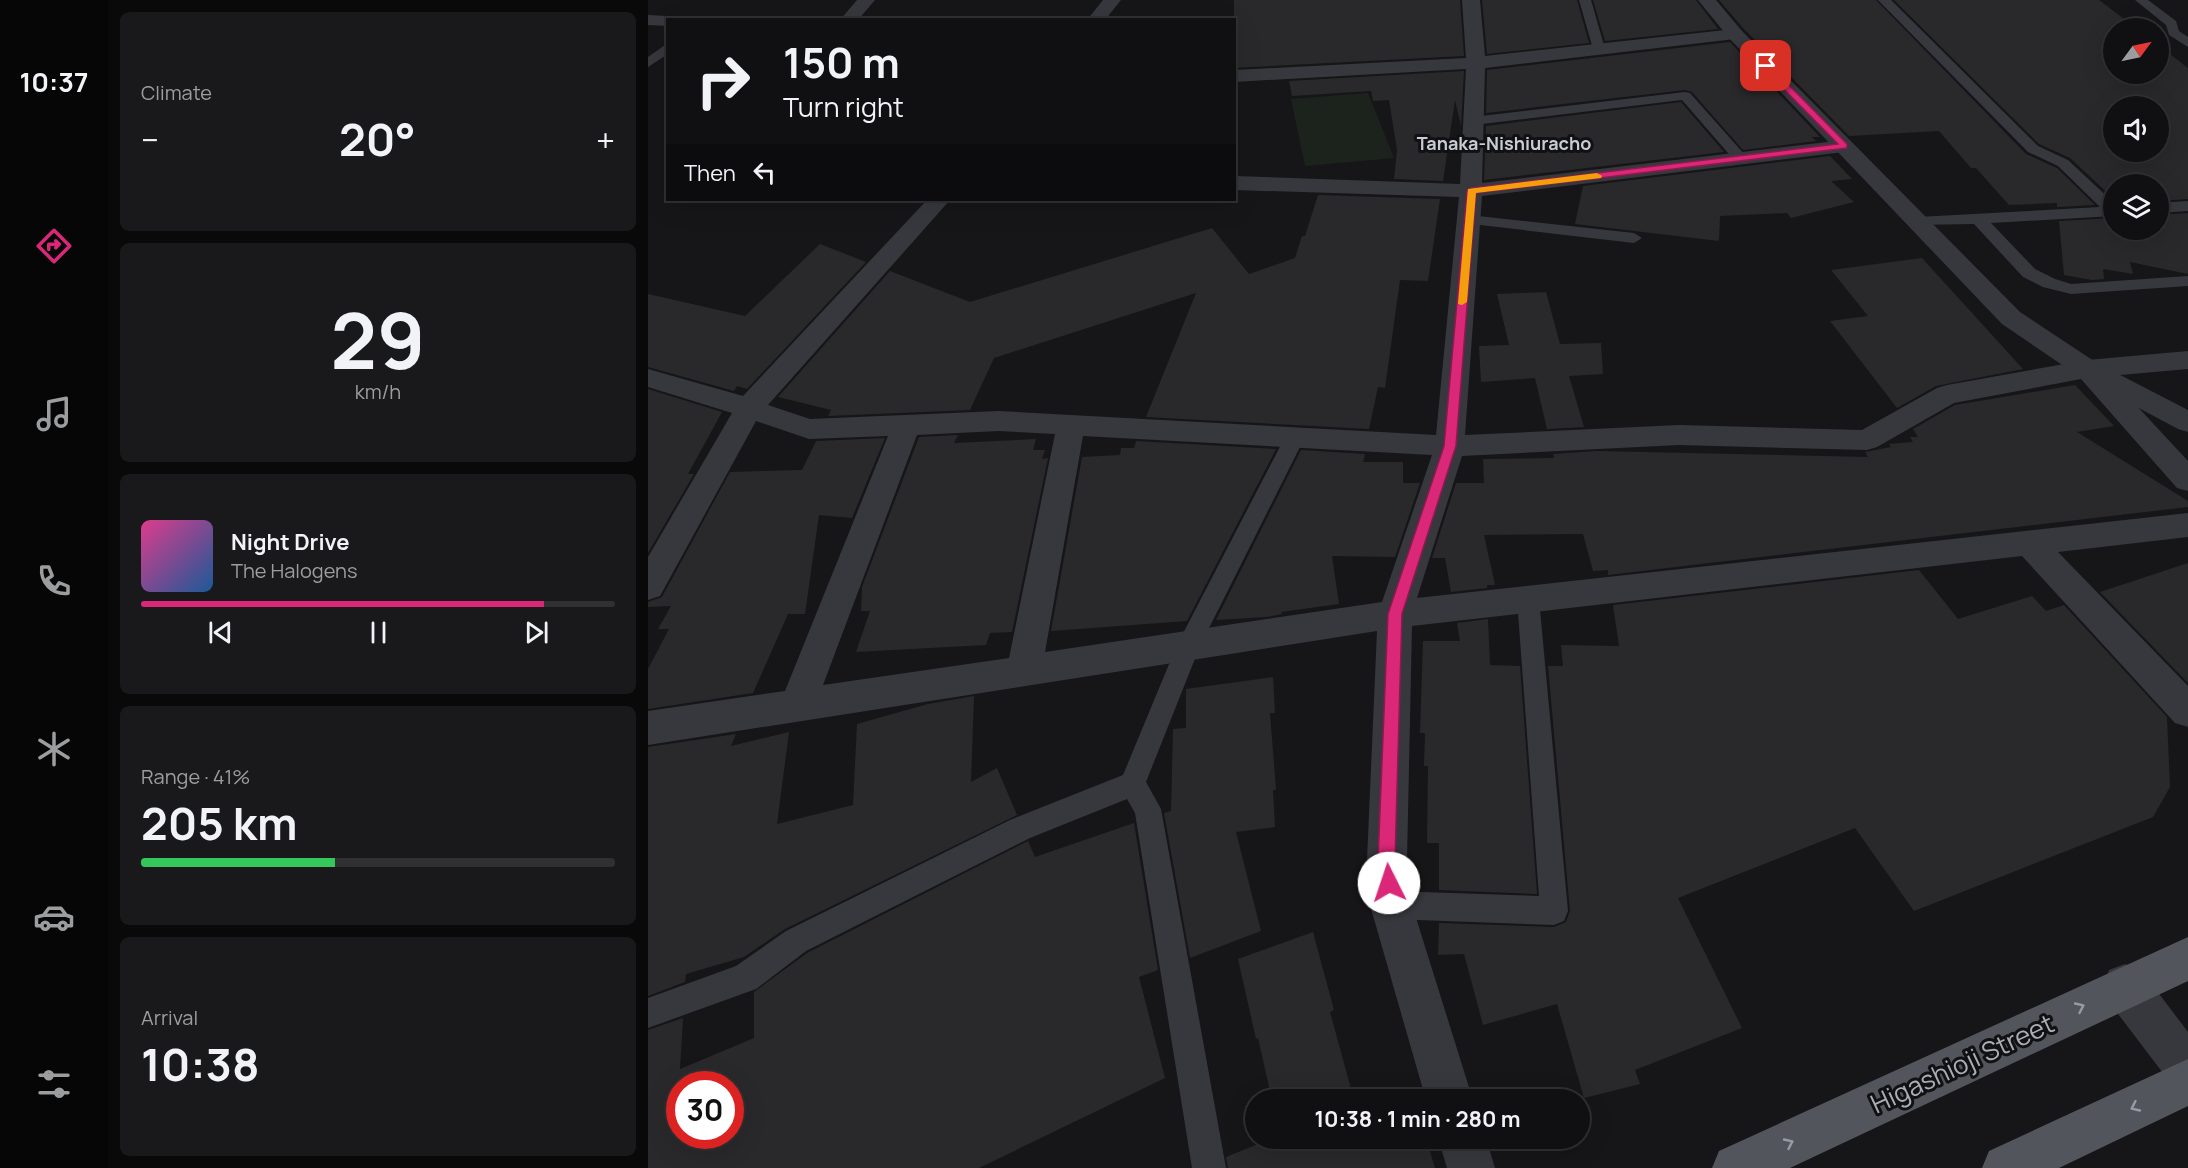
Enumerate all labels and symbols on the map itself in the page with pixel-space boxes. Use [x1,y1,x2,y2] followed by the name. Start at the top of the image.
[2103,18,2169,84] north arrow
[1740,40,1791,91] pin
[1417,131,1591,155] district label: Tanaka-Nishiuracho
[1357,851,1421,915] position arrow
[2074,1003,2085,1015] one-way arrow
[1864,1005,2060,1121] street label: Higashioji Street
[666,1071,744,1149] speed limit sign: 30
[2131,1100,2142,1112] one-way arrow
[1783,1139,1794,1151] one-way arrow

